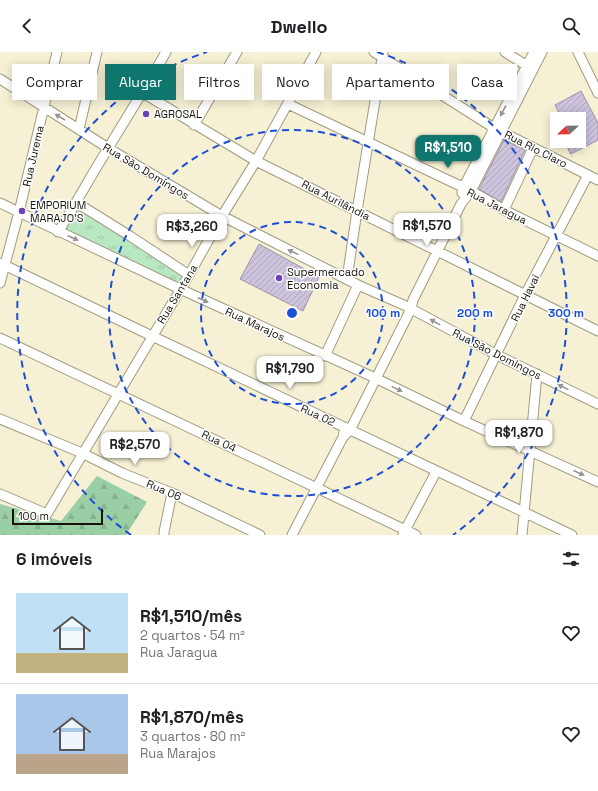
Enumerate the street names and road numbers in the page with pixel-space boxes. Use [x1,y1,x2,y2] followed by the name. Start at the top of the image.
[19,124,47,188] street label: Rua Jurema
[502,127,570,171] street label: Rua Rio Claro
[100,140,192,202] street label: Rua São Domingos
[299,177,373,224] street label: Rua Aurilândia
[465,185,530,227] street label: Rua Jaragua
[154,261,201,326] street label: Rua Santana
[508,272,543,324] street label: Rua Havai
[223,304,287,344] street label: Rua Marajos
[450,326,544,383] street label: Rua São Domingos
[298,401,338,429] street label: Rua 02
[199,427,239,455] street label: Rua 04
[144,476,184,504] street label: Rua 06

